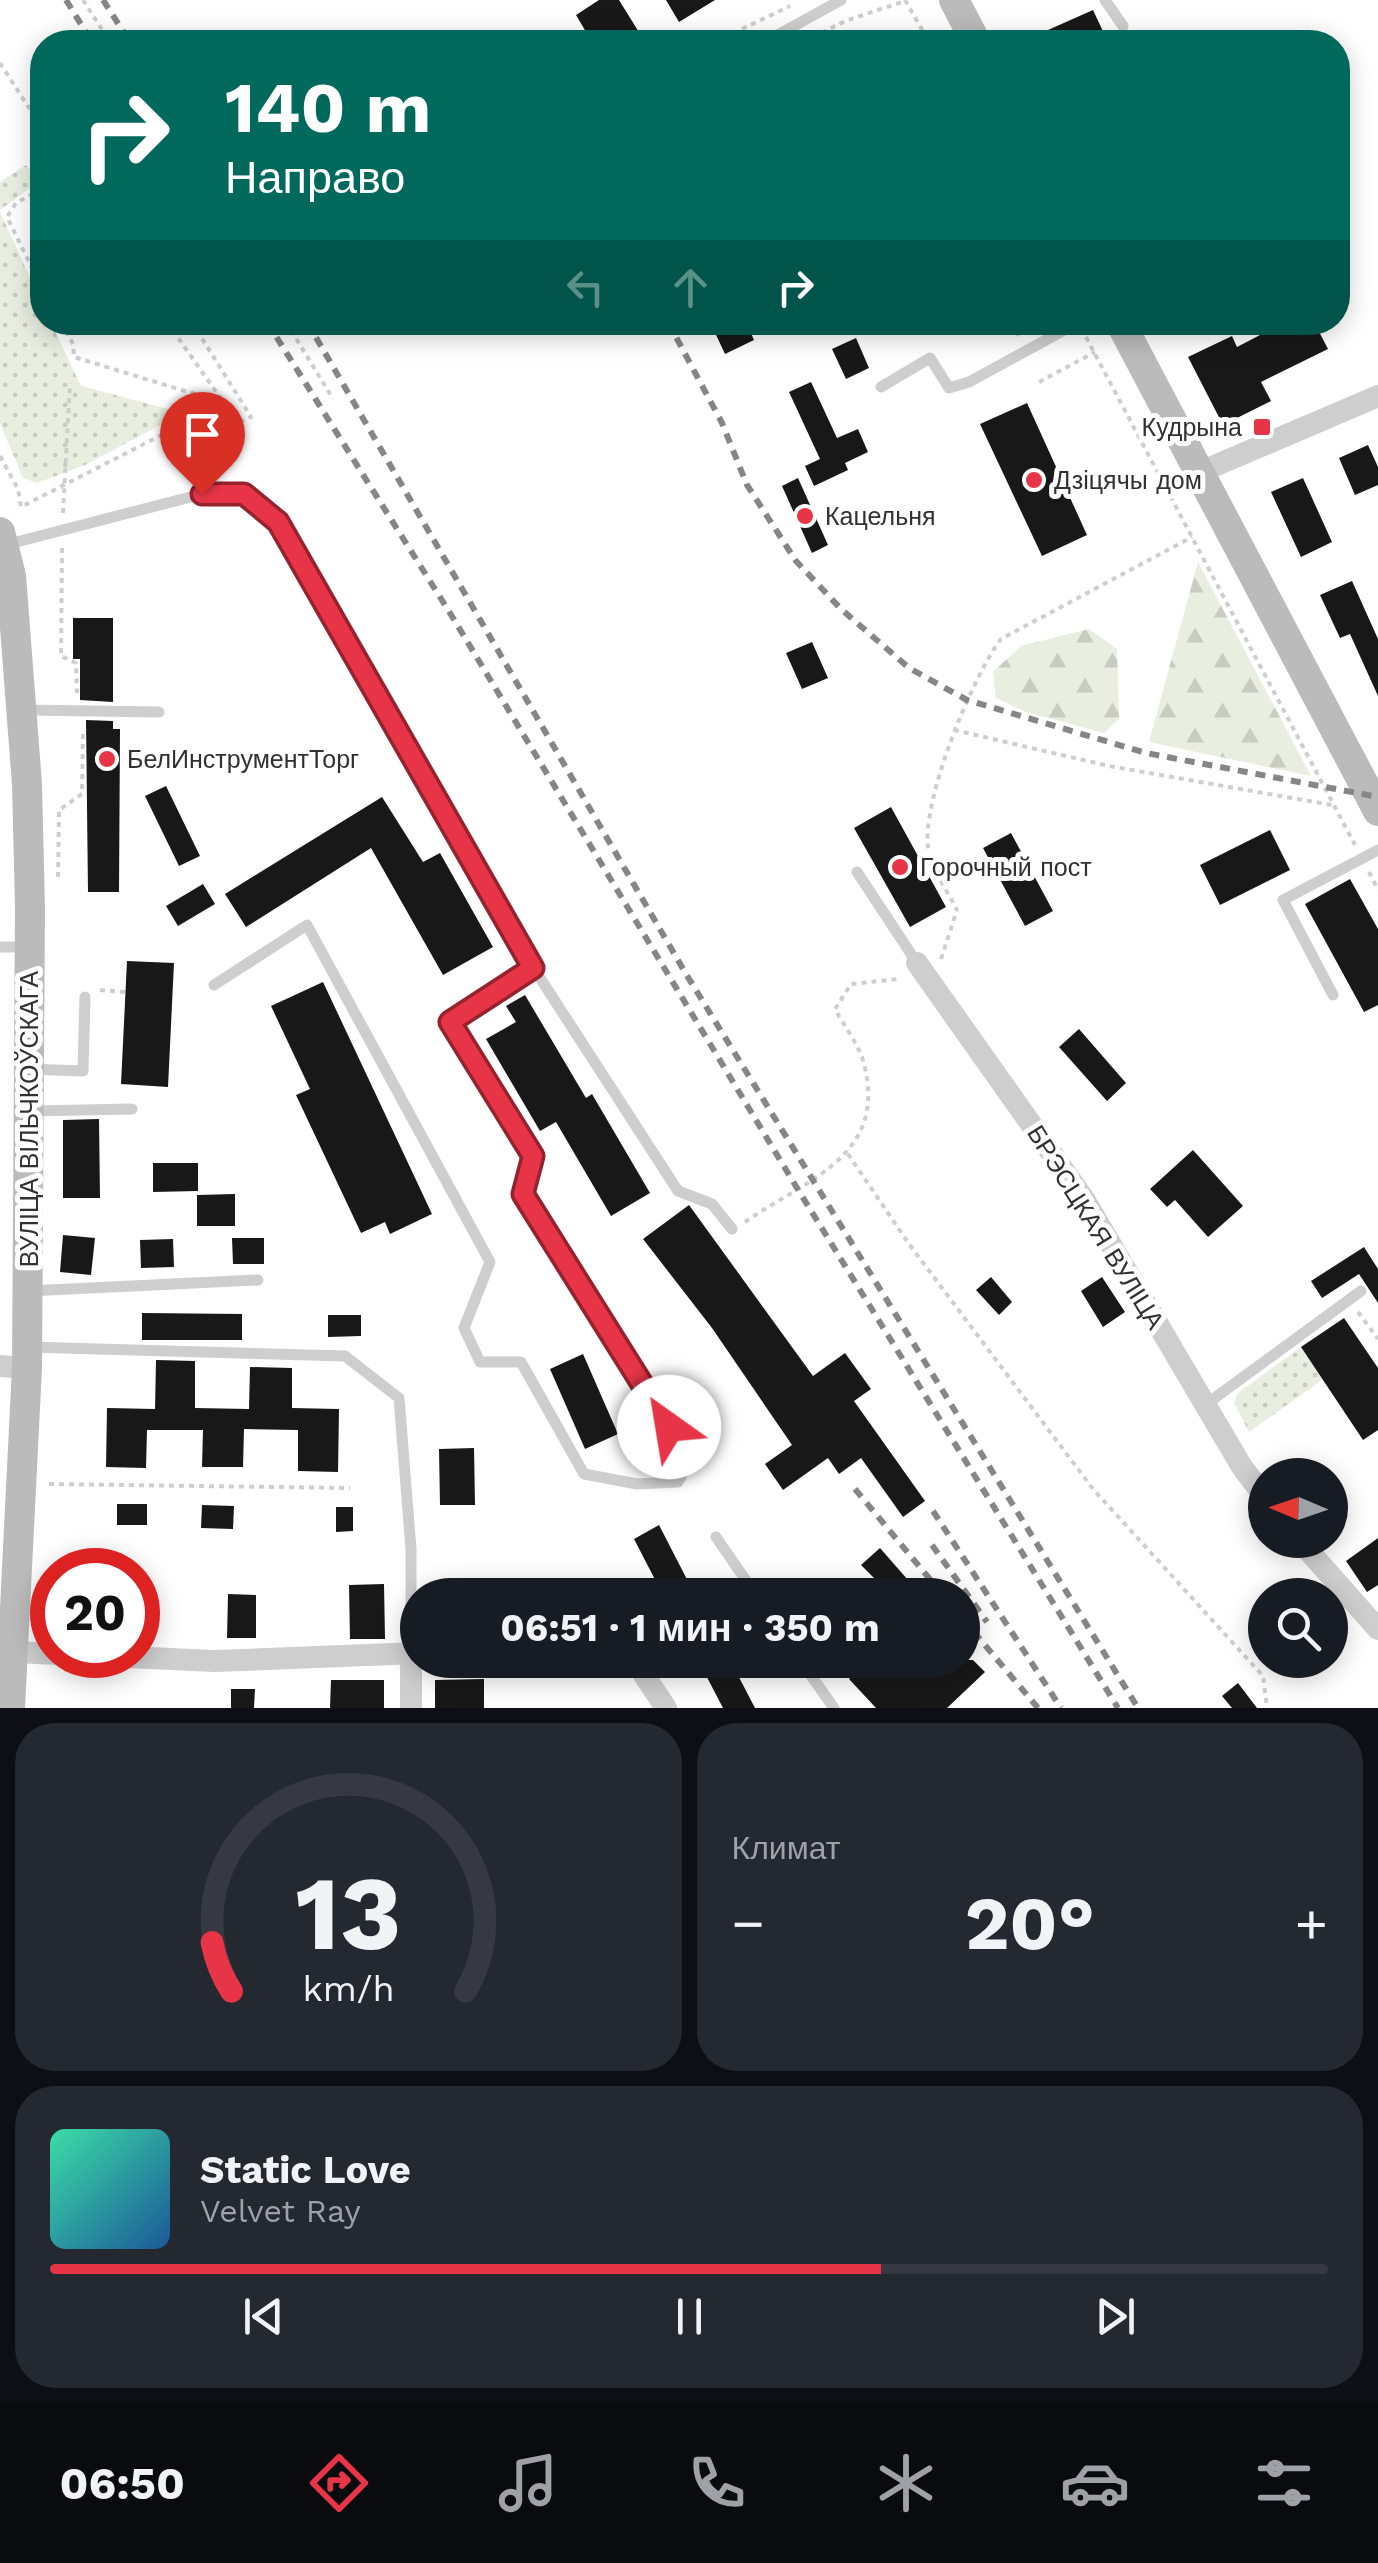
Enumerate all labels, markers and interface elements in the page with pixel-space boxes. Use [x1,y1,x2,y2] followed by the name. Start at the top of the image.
[225,67,431,149] text: 140 m
[60,70,190,200] icon: right
[225,151,405,204] text: Направо
[558,260,613,315] icon: left
[663,260,718,315] icon: ahead
[768,260,823,315] icon: right
[160,392,245,495] pin
[175,407,230,462] icon: arrive
[1142,413,1242,442] place label: Кудрына
[1251,416,1273,438] marker: Кудрына
[1054,466,1202,495] place label: Дзіцячы дом
[1023,469,1045,491] marker: Дзіцячы дом
[825,502,936,531] place label: Кацельня
[794,505,816,527] marker: Кацельня
[127,745,359,774] place label: БелИнструментТорг
[96,748,118,770] marker: БелИнструментТорг
[920,853,1092,882] place label: Горочный пост
[889,856,911,878] marker: Горочный пост
[14,970,44,1267] street label: ВУЛІЦА ВІЛЬЧКОЎСКАГА
[1021,1120,1170,1335] street label: БРЭСЦКАЯ ВУЛІЦА
[617,1375,721,1479] position arrow
[1248,1458,1348,1558] north arrow
[1248,1458,1348,1678] map controls
[30,1548,160,1678] speed limit sign: 20
[1248,1578,1348,1678] button: search
[500,1606,880,1650] text: 06:51 · 1 мин · 350 m
[732,1829,840,1867] text: Климат
[295,1852,402,1974] text: 13
[965,1879,1095,1967] text: 20°
[732,1891,765,1955] text: −
[1295,1891,1328,1955] text: +
[302,1968,394,2010] text: km/h
[200,2148,411,2192] text: Static Love
[200,2192,361,2230] text: Velvet Ray
[236,2289,291,2344] icon: previous
[662,2289,717,2344] icon: pause
[1088,2289,1143,2344] icon: next
[304,2448,374,2518] icon: directions
[493,2448,563,2518] icon: music
[682,2448,752,2518] icon: phone
[871,2448,941,2518] icon: climate
[1060,2448,1130,2518] icon: car
[1249,2448,1319,2518] icon: filters
[59,2457,185,2510] text: 06:50

